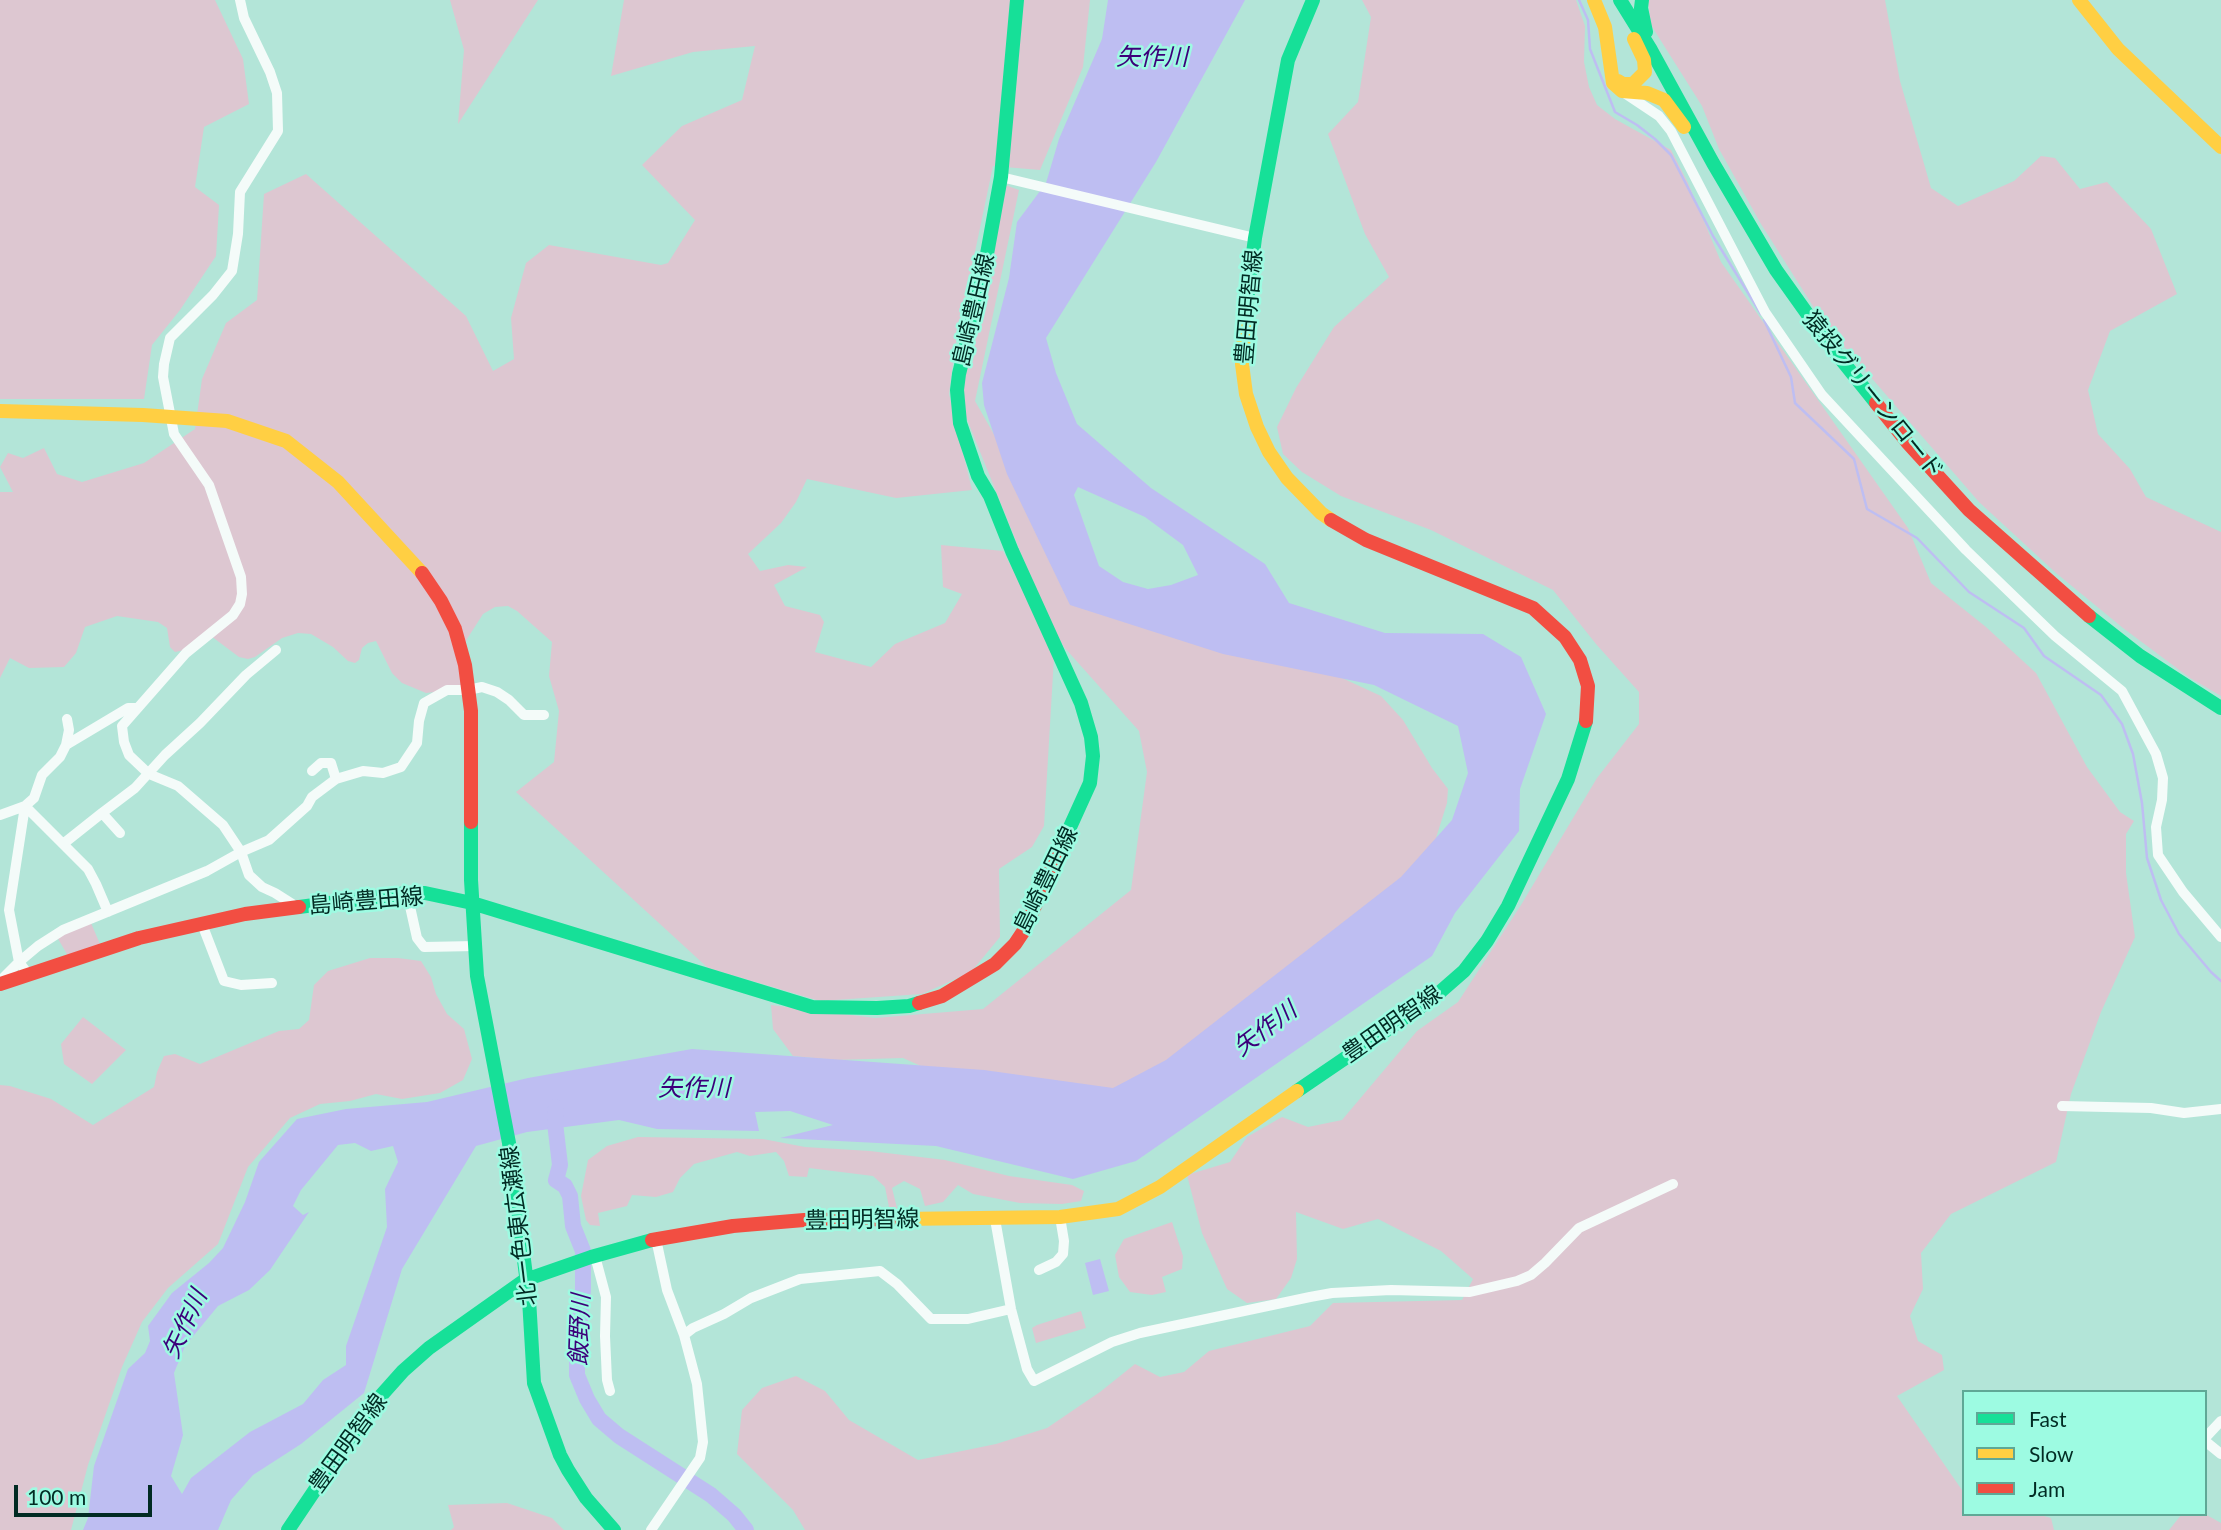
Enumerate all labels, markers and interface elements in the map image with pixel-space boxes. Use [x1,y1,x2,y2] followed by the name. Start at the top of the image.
[1116,43,1188,71] water label: 矢作川
[1230,249,1268,365] street label: 豊田明智線
[948,251,1000,369] street label: 島崎豊田線
[1797,306,1949,484] street label: 猿投グリーンロード
[1008,822,1084,938] street label: 島崎豊田線
[308,882,424,920] street label: 島崎豊田線
[1337,980,1447,1068] street label: 豊田明智線
[1228,996,1302,1062] water label: 矢作川
[658,1074,730,1102] water label: 矢作川
[495,1144,543,1308] street label: 北一色東広瀬線
[804,1205,920,1235] street label: 豊田明智線
[157,1285,213,1363] water label: 矢作川
[564,1294,596,1366] water label: 飯野川
[303,1388,393,1498] street label: 豊田明智線
[1962,1390,2207,1516] legend
[2029,1406,2066,1431] text: Fast
[2029,1441,2073,1466] text: Slow
[18,1470,156,1514] scale bar
[2029,1476,2065,1501] text: Jam
[27,1484,86,1509] text: 100 m

